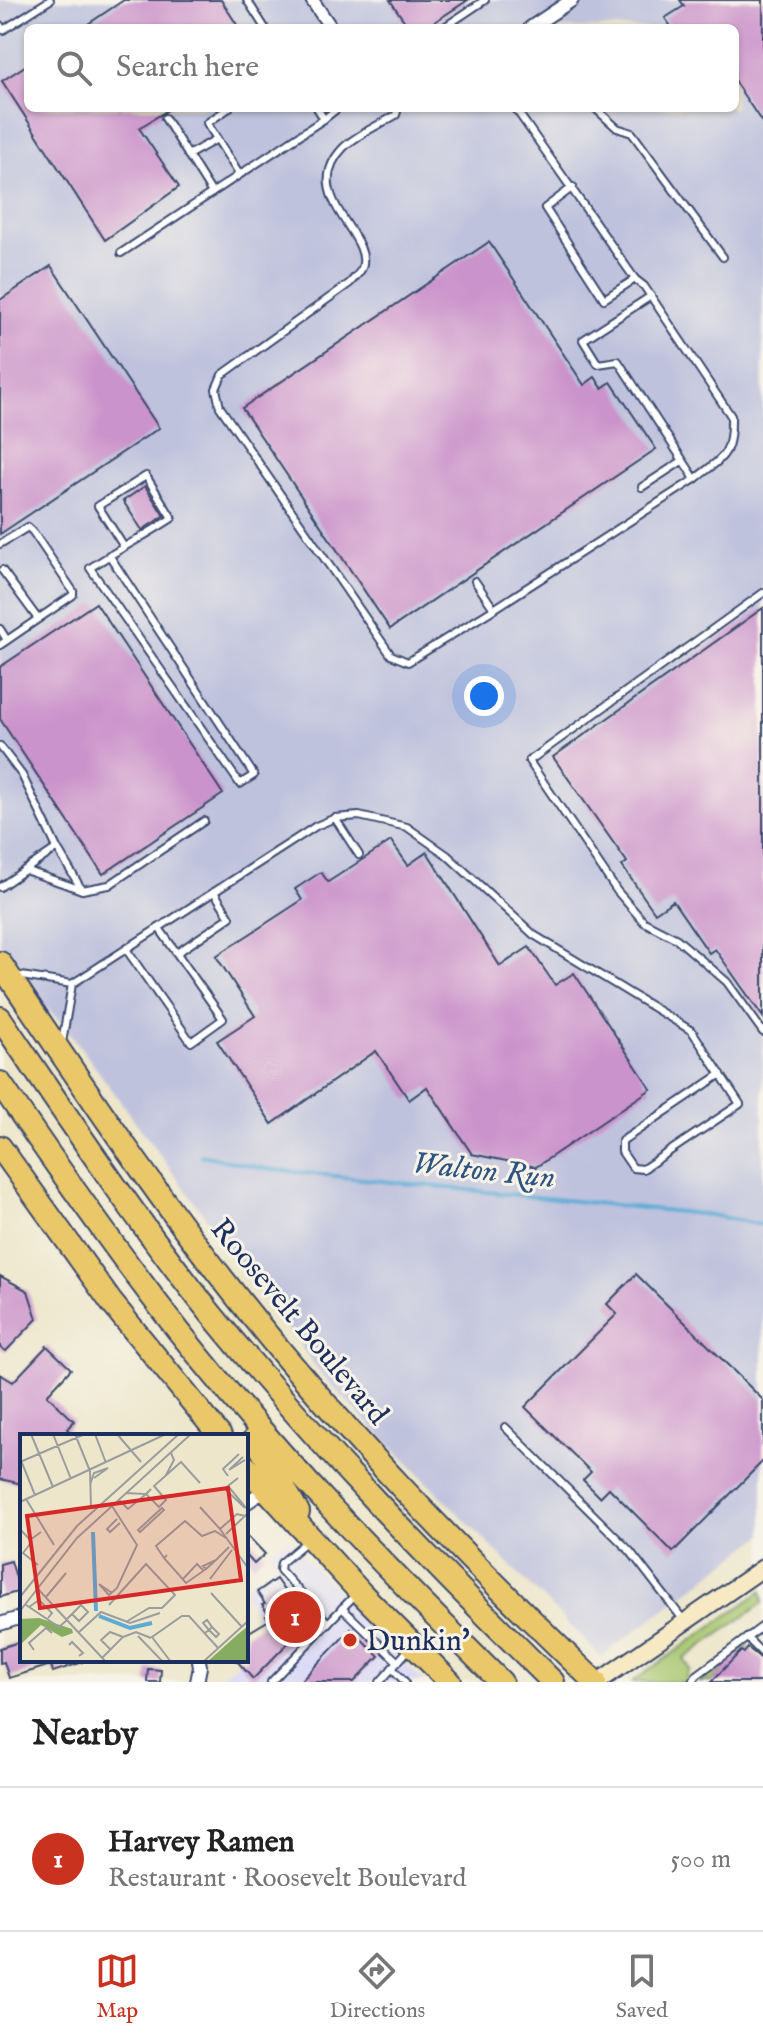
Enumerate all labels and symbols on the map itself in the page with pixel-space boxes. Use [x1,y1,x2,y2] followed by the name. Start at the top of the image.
[464,676,504,716] your location
[410,1144,557,1199] water label: Walton Run
[201,1211,397,1434] street label: Roosevelt Boulevard
[20,1434,248,1662] inset map
[269,1587,321,1647] pin: 1
[366,1623,470,1661] place label: Dunkin'
[341,1631,359,1649] marker: Dunkin'

